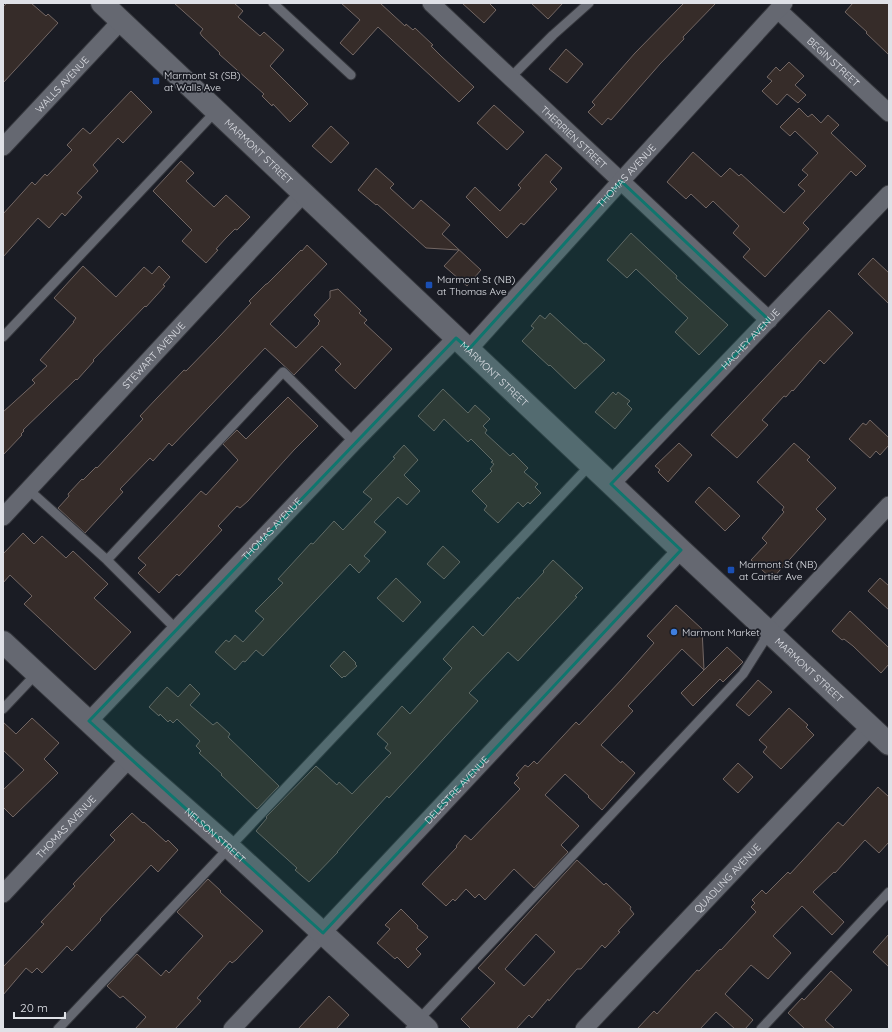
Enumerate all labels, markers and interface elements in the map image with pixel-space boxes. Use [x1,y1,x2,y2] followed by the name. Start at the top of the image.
[805,34,863,89] street label: BEGIN STREET
[32,53,92,115] street label: WALLS AVENUE
[164,69,241,94] place label: Marmont St (SB) at Walls Ave
[151,76,161,86] marker: Marmont St (SB) at Walls Ave
[538,103,610,171] street label: THERRIEN STREET
[222,116,296,187] street label: MARMONT STREET
[594,141,659,210] street label: THOMAS AVENUE
[437,273,516,298] place label: Marmont St (NB) at Thomas Ave
[424,280,434,290] marker: Marmont St (NB) at Thomas Ave
[718,306,782,372] street label: HACHEY AVENUE
[119,319,188,391] street label: STEWART AVENUE
[458,338,531,409] street label: MARMONT STREET
[239,494,305,563] street label: THOMAS AVENUE
[739,558,818,583] place label: Marmont St (NB) at Cartier Ave
[726,565,736,575] marker: Marmont St (NB) at Cartier Ave
[682,626,760,639] place label: Marmont Market
[669,627,679,637] marker: Marmont Market
[772,634,846,705] street label: MARMONT STREET
[421,753,492,827] street label: DELESTRE AVENUE
[33,792,99,861] street label: THOMAS AVENUE
[182,805,248,866] street label: NELSON STREET
[691,840,763,916] street label: QUADLING AVENUE
[14,994,65,1020] scale bar
[20,1000,48,1015] text: 20 m

